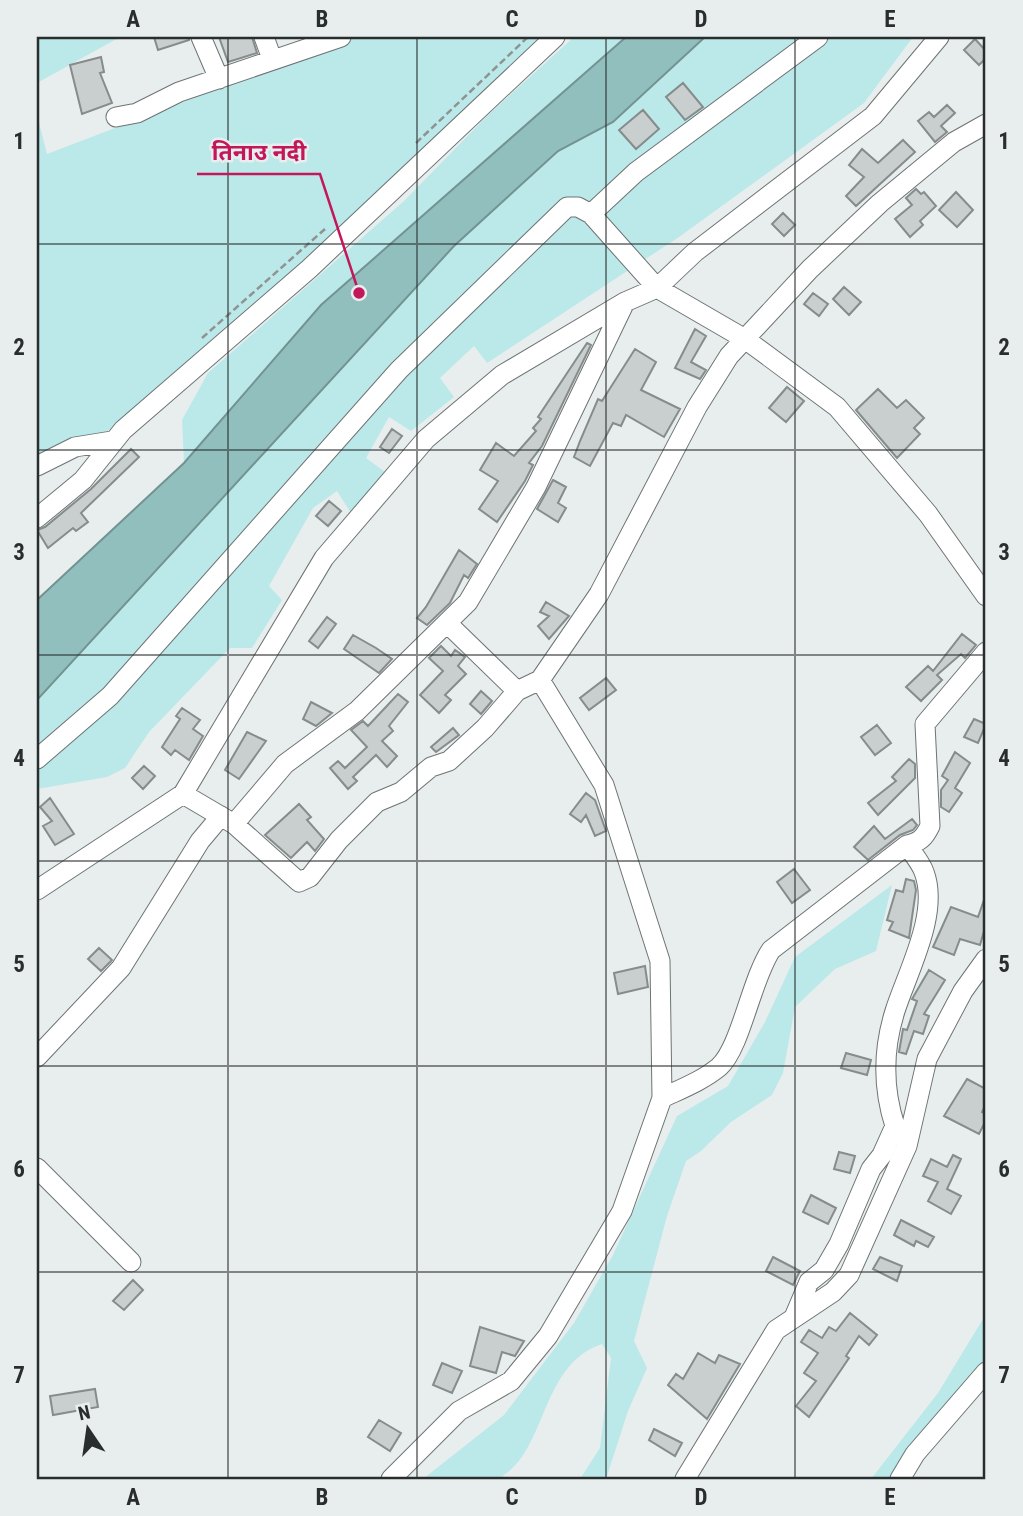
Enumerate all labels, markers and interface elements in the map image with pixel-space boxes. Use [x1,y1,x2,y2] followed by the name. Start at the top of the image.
[126,6,140,33] text: A
[316,6,328,33] text: B
[505,6,519,33] text: C
[695,6,708,33] text: D
[884,6,896,33] text: E
[13,128,25,155] text: 1
[998,128,1010,155] text: 1
[197,130,320,174] callout: तिनाउ नदी
[212,139,307,166] text: तिनाउ नदी
[13,334,25,361] text: 2
[998,334,1010,361] text: 2
[13,539,25,566] text: 3
[998,539,1010,566] text: 3
[13,745,25,772] text: 4
[998,745,1010,772] text: 4
[13,951,25,978] text: 5
[998,951,1010,978] text: 5
[13,1156,25,1183] text: 6
[998,1156,1010,1183] text: 6
[13,1362,25,1389] text: 7
[998,1362,1010,1389] text: 7
[52,1394,122,1464] north arrow
[76,1400,93,1425] text: N
[126,1484,140,1511] text: A
[316,1484,328,1511] text: B
[505,1484,519,1511] text: C
[695,1484,708,1511] text: D
[884,1484,896,1511] text: E

